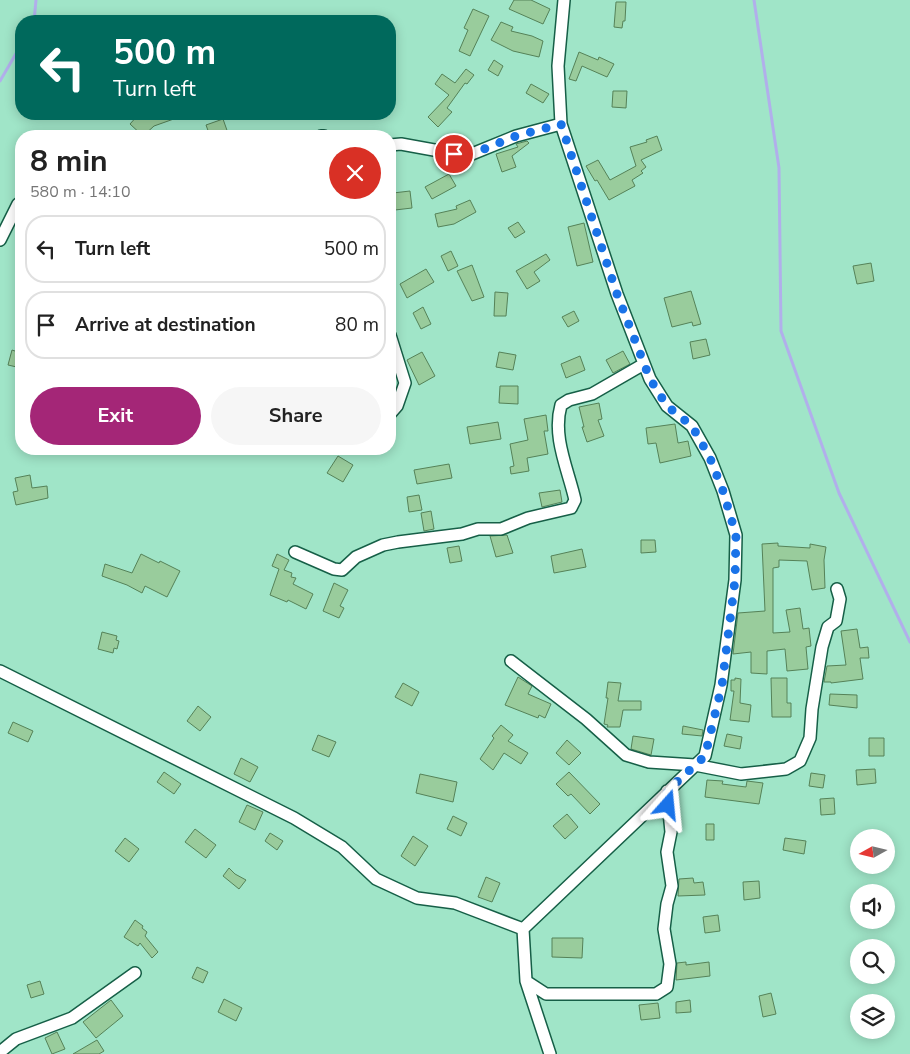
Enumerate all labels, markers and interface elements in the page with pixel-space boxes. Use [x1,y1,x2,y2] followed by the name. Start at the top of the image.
[113,29,216,76] text: 500 m
[30,35,95,100] icon: left
[113,74,196,104] text: Turn left
[433,133,475,175] pin
[440,140,468,168] icon: arrive
[30,141,108,182] text: 8 min
[329,147,381,199] button: close
[30,181,131,203] text: 580 m · 14:10
[32,235,60,263] icon: left
[75,236,150,262] text: Turn left
[324,236,379,262] text: 500 m
[32,311,60,339] icon: arrive
[75,312,256,338] text: Arrive at destination
[335,312,379,338] text: 80 m
[30,387,201,445] button: Exit
[211,387,381,445] button: Share
[641,778,693,830] position arrow
[850,829,895,874] north arrow
[850,829,895,1039] map controls
[850,884,895,929] button: sound
[850,939,895,984] button: search
[850,994,895,1039] button: layers

